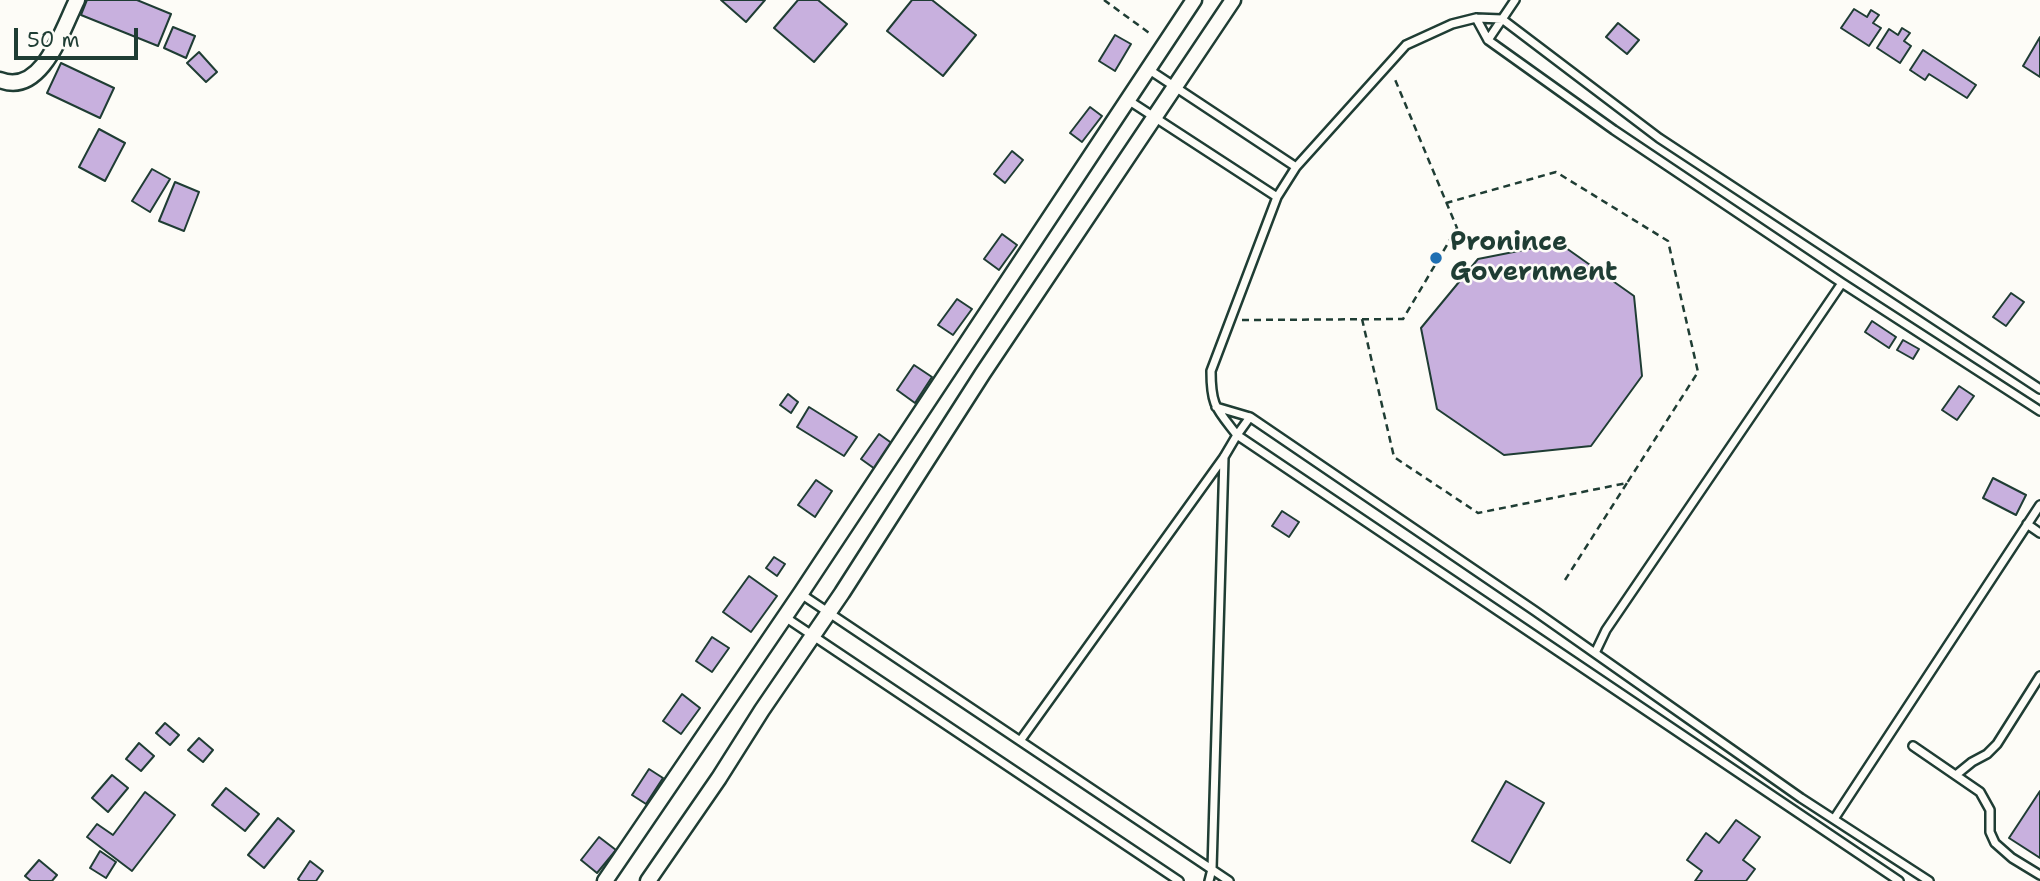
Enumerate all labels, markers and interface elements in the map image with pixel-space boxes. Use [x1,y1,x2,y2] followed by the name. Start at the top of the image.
[18,14,142,58] scale bar
[27,26,80,54] text: 50 m
[1450,227,1617,288] place label: Pronince Government
[1428,250,1444,266] marker: Pronince Government

